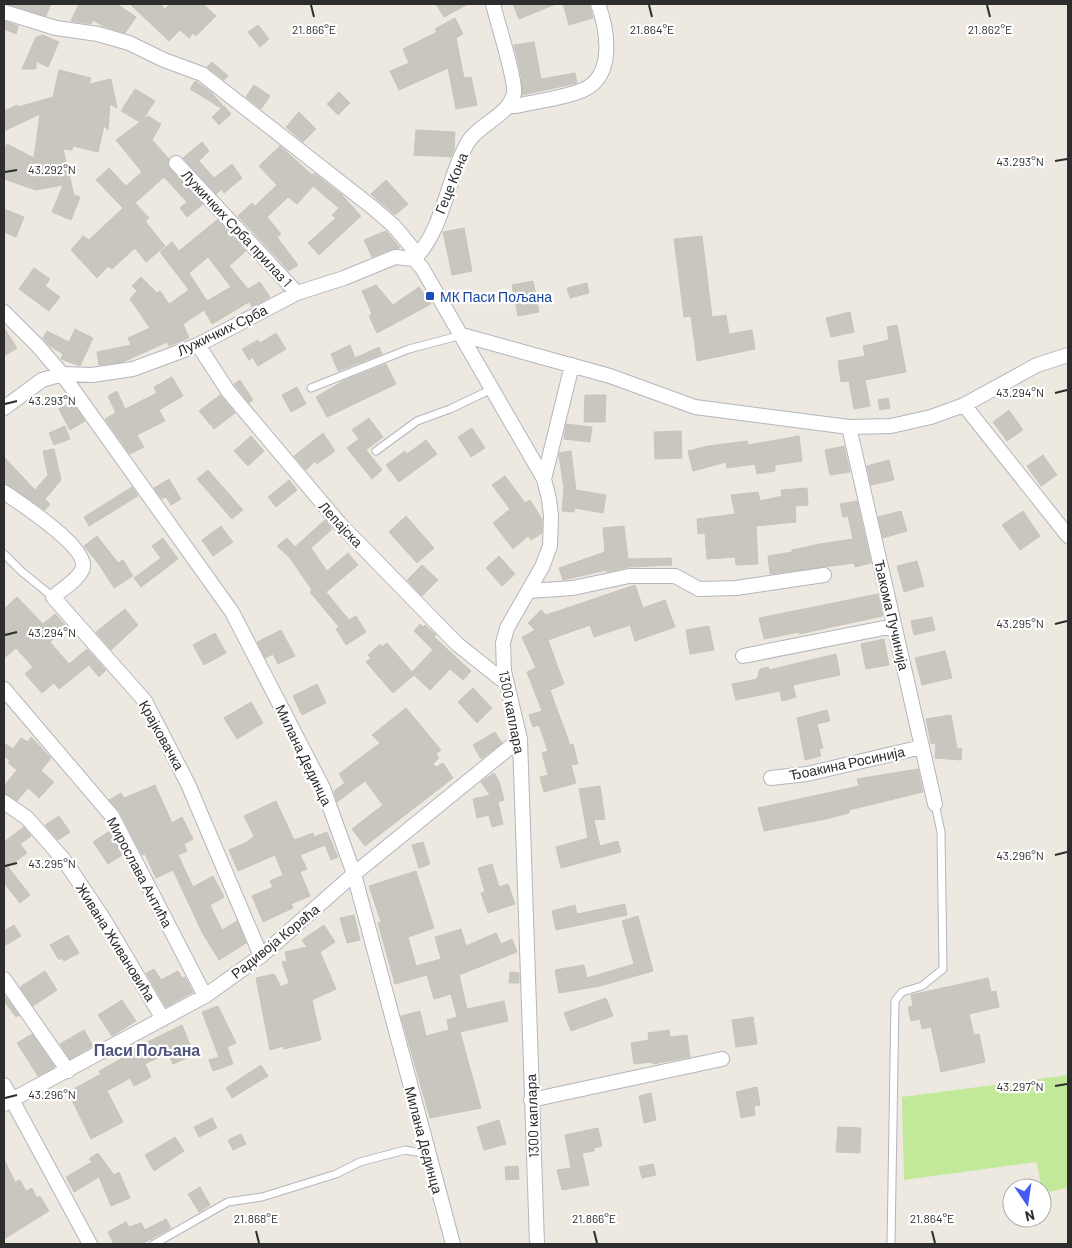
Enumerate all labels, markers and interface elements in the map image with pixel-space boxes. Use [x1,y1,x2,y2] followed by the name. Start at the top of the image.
[292,22,336,36] text: 21.866°E
[630,22,674,36] text: 21.864°E
[968,22,1012,36] text: 21.862°E
[431,150,471,216] street label: Геце Кона
[996,154,1044,168] text: 43.293°N
[28,162,76,176] text: 43.292°N
[178,166,296,290] street label: Лужичких Срба прилаз 1
[440,288,552,305] place label: МК Паси Пољана
[424,290,436,302] marker: МК Паси Пољана
[174,301,270,359] street label: Лужичких Срба
[996,385,1044,399] text: 43.294°N
[28,393,76,407] text: 43.293°N
[315,497,367,551] street label: Лепајска
[871,558,913,672] street label: Ђакома Пучинија
[996,616,1044,630] text: 43.295°N
[28,625,76,639] text: 43.294°N
[496,669,528,755] street label: 1300 каплара
[136,697,188,773] street label: Крајковачка
[272,702,336,808] street label: Милана Дединца
[788,742,907,784] street label: Ђоакина Росинија
[104,814,176,930] street label: Мирослава Антића
[996,848,1044,862] text: 43.296°N
[28,856,76,870] text: 43.295°N
[73,880,159,1004] street label: Живана Живановића
[227,900,323,982] street label: Радивоја Кораћа
[94,1040,200,1059] district label: Паси Пољана
[522,1073,542,1158] street label: 1300 каплара
[996,1079,1044,1093] text: 43.297°N
[402,1085,447,1196] street label: Милана Дединца
[28,1087,76,1101] text: 43.296°N
[1002,1178,1052,1228] north arrow
[1024,1207,1036,1225] text: N
[234,1211,278,1225] text: 21.868°E
[572,1211,616,1225] text: 21.866°E
[910,1211,954,1225] text: 21.864°E

